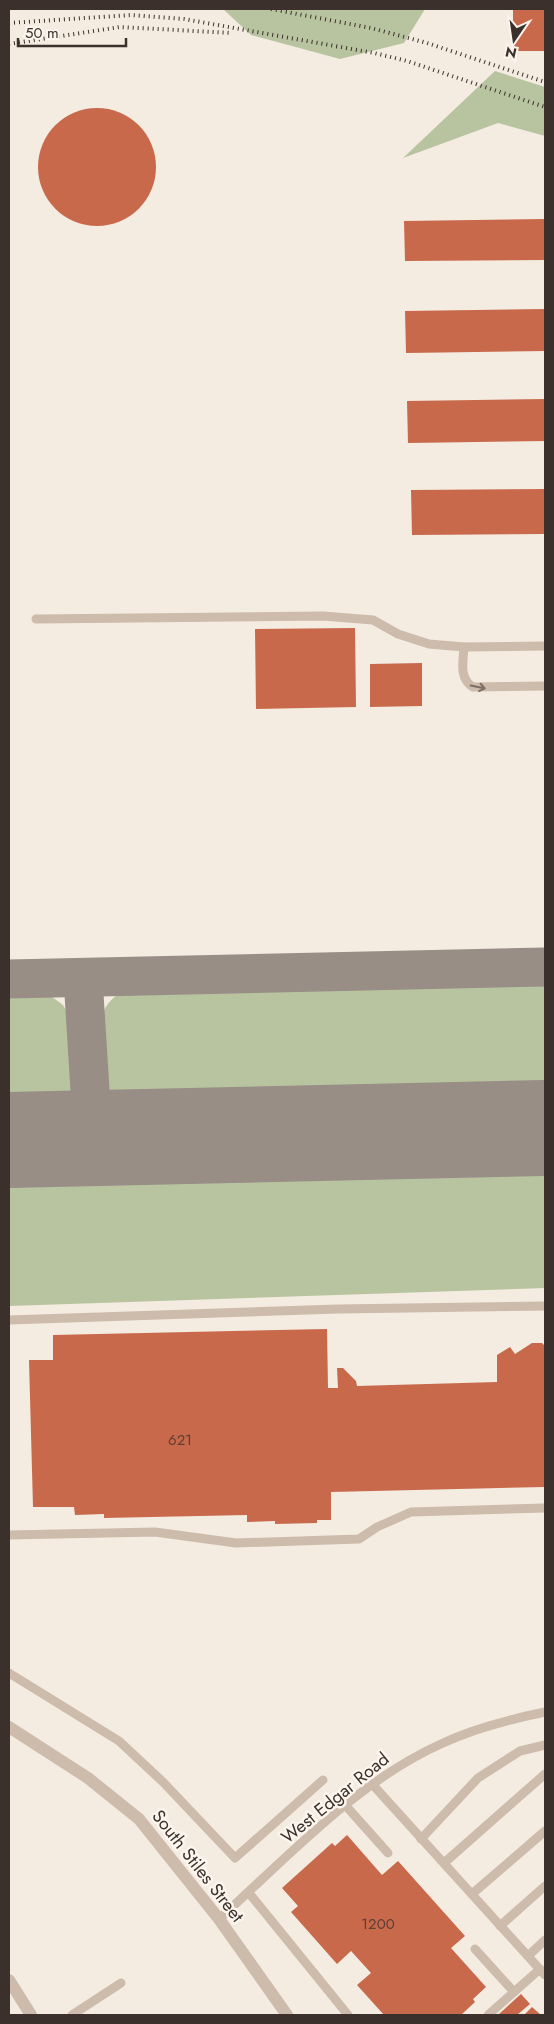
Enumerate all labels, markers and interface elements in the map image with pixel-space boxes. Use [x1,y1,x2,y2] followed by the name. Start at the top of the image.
[18,15,125,47] scale bar
[489,15,539,65] north arrow
[25,22,59,44] text: 50 m
[503,42,519,64] text: N
[469,682,485,692] one-way arrow
[168,1429,192,1451] house number: 621
[275,1746,395,1850] street label: West Edgar Road
[146,1804,251,1928] street label: South Stiles Street
[361,1913,395,1935] house number: 1200

